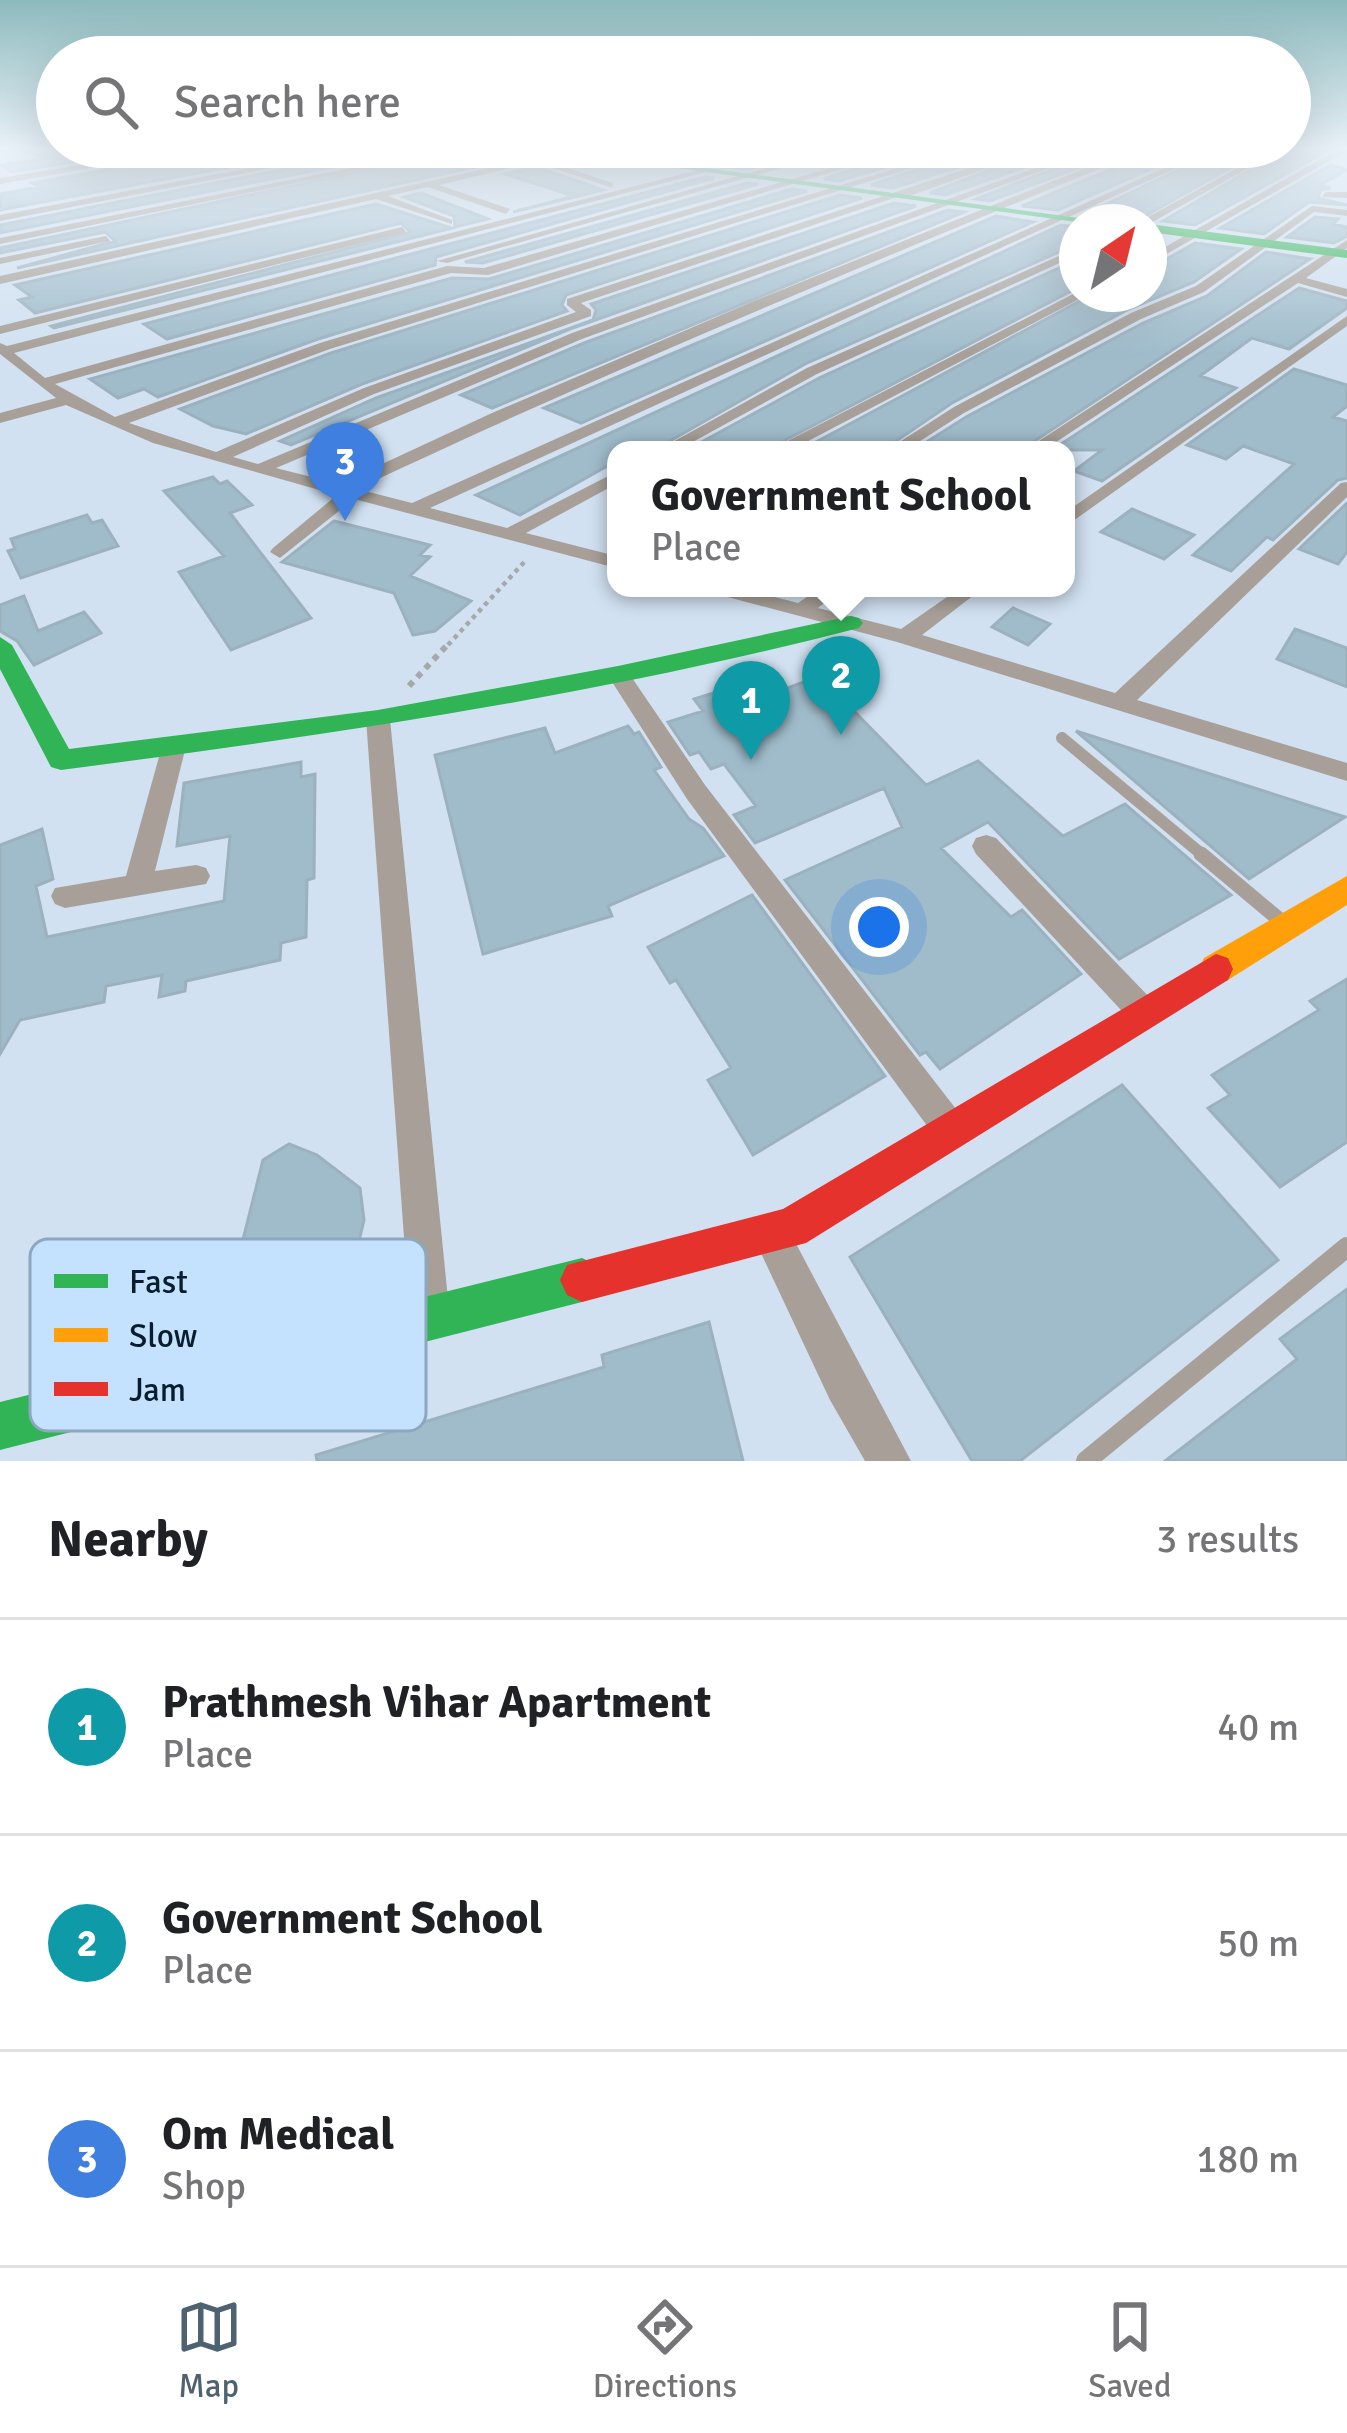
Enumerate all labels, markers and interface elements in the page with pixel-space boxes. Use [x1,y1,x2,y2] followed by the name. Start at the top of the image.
[36,36,1311,168] search box
[78,69,144,135] icon: search
[174,75,401,130] text: Search here
[1059,204,1167,312] north arrow
[306,422,384,521] pin: 3
[607,441,1075,597] popup
[651,468,1031,523] text: Government School
[651,523,742,571] text: Place
[802,636,880,735] pin: 2
[712,661,790,760] pin: 1
[849,897,909,957] your location
[30,1239,426,1431] legend
[129,1262,188,1303] text: Fast
[129,1316,198,1357] text: Slow
[129,1370,186,1411] text: Jam
[48,1508,208,1571] text: Nearby
[1156,1515,1299,1563] text: 3 results
[162,1675,711,1730] text: Prathmesh Vihar Apartment
[76,1703,98,1751] text: 1
[1217,1703,1299,1751] text: 40 m
[162,1730,253,1778] text: Place
[162,1891,543,1946] text: Government School
[76,1919,98,1967] text: 2
[1217,1919,1299,1967] text: 50 m
[162,1946,253,1994] text: Place
[162,2107,394,2162] text: Om Medical
[76,2135,98,2183] text: 3
[1196,2135,1299,2183] text: 180 m
[162,2162,246,2210] text: Shop
[176,2294,242,2407] tab: Map
[593,2294,737,2407] tab: Directions
[1088,2294,1171,2407] tab: Saved

